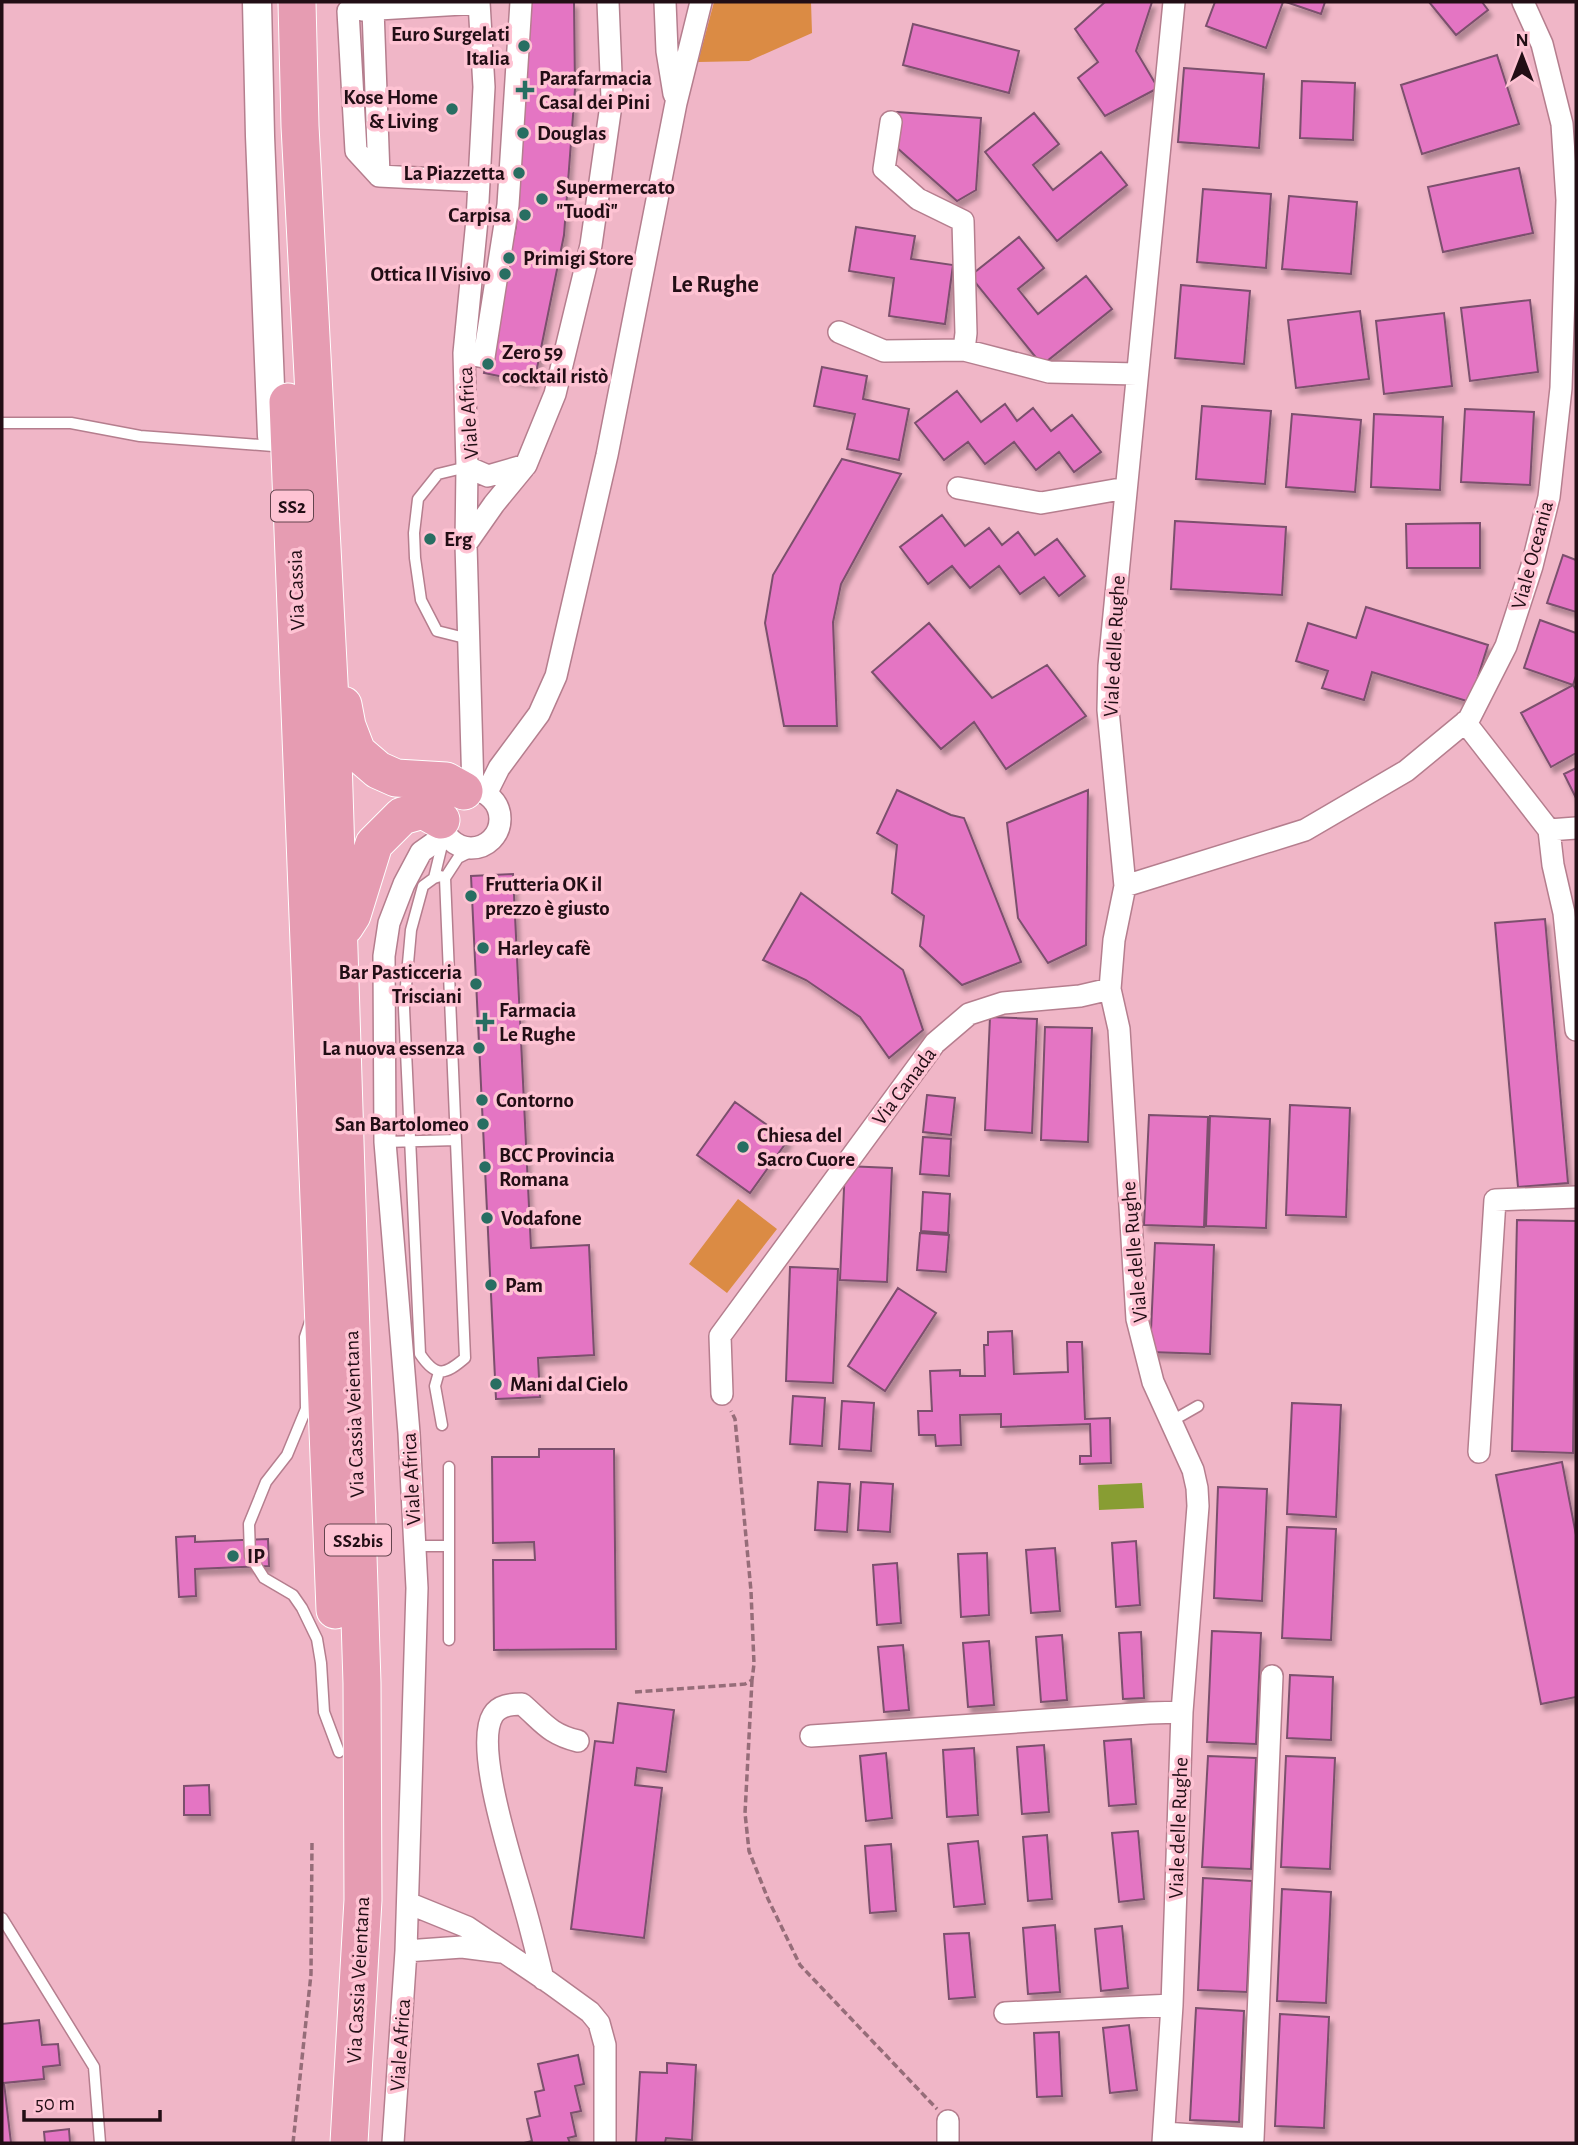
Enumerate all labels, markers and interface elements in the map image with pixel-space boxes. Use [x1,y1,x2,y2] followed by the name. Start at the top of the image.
[1487,21,1557,91] north arrow
[391,24,510,69] place label: Euro Surgelati Italia
[1515,31,1529,50] text: N
[516,38,532,54] marker: Euro Surgelati Italia
[539,68,652,113] place label: Parafarmacia Casal dei Pini
[517,82,533,98] marker: Parafarmacia Casal dei Pini
[343,87,438,132] place label: Kose Home & Living
[444,101,460,117] marker: Kose Home & Living
[537,123,606,144] place label: Douglas
[515,125,531,141] marker: Douglas
[404,163,505,184] place label: La Piazzetta
[511,165,527,181] marker: La Piazzetta
[556,177,675,222] place label: Supermercato "Tuodì"
[534,191,550,207] marker: Supermercato "Tuodì"
[448,205,511,226] place label: Carpisa
[517,207,533,223] marker: Carpisa
[523,248,634,269] place label: Primigi Store
[501,250,517,266] marker: Primigi Store
[371,264,491,285] place label: Ottica Il Visivo
[497,266,513,282] marker: Ottica Il Visivo
[671,273,759,297] district label: Le Rughe
[502,342,608,387] place label: Zero 59 cocktail ristò
[480,356,496,372] marker: Zero 59 cocktail ristò
[455,366,482,460] street label: Viale Africa
[271,491,313,522] road number: SS2
[1508,498,1557,612] street label: Viale Oceania
[444,529,473,550] place label: Erg
[422,531,438,547] marker: Erg
[285,549,308,631] street label: Via Cassia
[1100,575,1129,717] street label: Viale delle Rughe
[485,874,610,919] place label: Frutteria OK il prezzo è giusto
[463,888,479,904] marker: Frutteria OK il prezzo è giusto
[497,938,591,959] place label: Harley cafè
[475,940,491,956] marker: Harley cafè
[339,962,462,1007] place label: Bar Pasticceria Trisciani
[468,976,484,992] marker: Bar Pasticceria Trisciani
[499,1000,576,1045] place label: Farmacia Le Rughe
[477,1014,493,1030] marker: Farmacia Le Rughe
[322,1038,465,1059] place label: La nuova essenza
[471,1040,487,1056] marker: La nuova essenza
[868,1043,941,1129] street label: Via Canada
[496,1090,574,1111] place label: Contorno
[474,1092,490,1108] marker: Contorno
[335,1114,469,1135] place label: San Bartolomeo
[475,1116,491,1132] marker: San Bartolomeo
[757,1125,855,1170] place label: Chiesa del Sacro Cuore
[735,1139,751,1155] marker: Chiesa del Sacro Cuore
[499,1145,615,1190] place label: BCC Provincia Romana
[477,1159,493,1175] marker: BCC Provincia Romana
[1118,1180,1151,1324] street label: Viale delle Rughe
[501,1208,582,1229] place label: Vodafone
[479,1210,495,1226] marker: Vodafone
[505,1275,543,1296] place label: Pam
[483,1277,499,1293] marker: Pam
[341,1330,368,1498] street label: Via Cassia Veientana
[510,1374,628,1395] place label: Mani dal Cielo
[488,1376,504,1392] marker: Mani dal Cielo
[399,1432,424,1526] street label: Viale Africa
[325,1524,391,1556] road number: SS2bis
[247,1546,265,1567] place label: IP
[225,1548,241,1564] marker: IP
[1166,1757,1191,1899] street label: Viale delle Rughe
[344,1896,373,2064] street label: Via Cassia Veientana
[387,1998,414,2092] street label: Viale Africa
[24,2078,161,2122] scale bar
[35,2093,75,2114] text: 50 m

